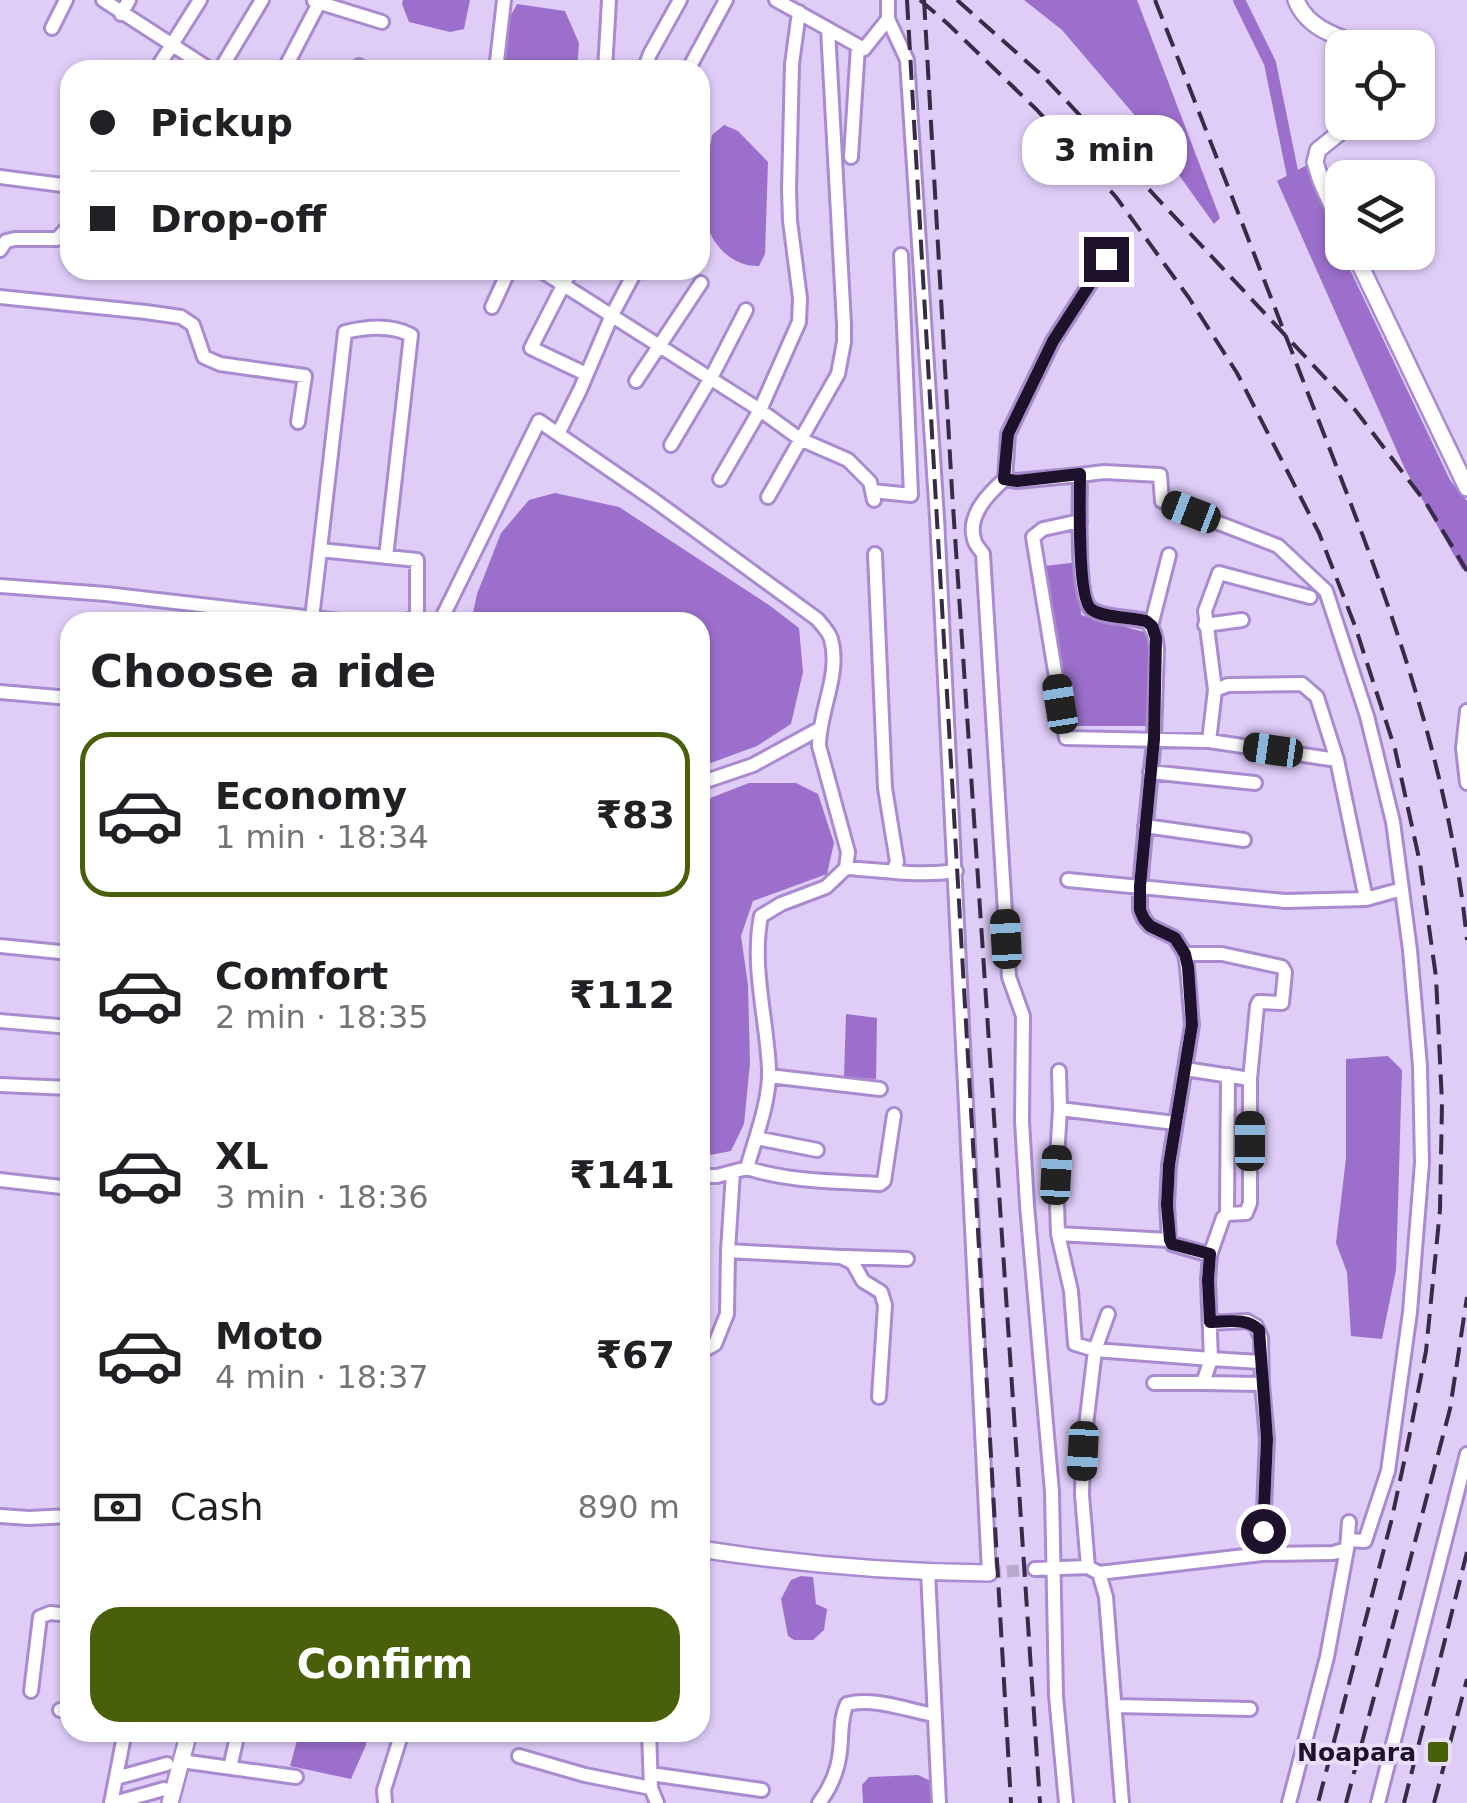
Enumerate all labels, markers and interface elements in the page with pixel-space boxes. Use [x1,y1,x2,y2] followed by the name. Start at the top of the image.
[1325,30,1435,270] map controls
[1325,30,1435,140] button: locate
[150,101,293,145] text: Pickup
[1024,114,1188,184] callout: 3 min
[1054,131,1155,169] text: 3 min
[1325,160,1435,270] button: layers
[150,197,326,241] text: Drop-off
[1084,237,1129,282] route end
[1158,487,1224,537] car
[90,645,436,698] text: Choose a ride
[1040,672,1080,736] car
[1241,731,1305,769] car
[95,770,185,860] icon: car
[215,774,407,818] text: Economy
[596,793,675,837] text: ₹83
[215,818,429,856] text: 1 min · 18:34
[989,908,1023,970] car
[95,950,185,1040] icon: car
[215,954,388,998] text: Comfort
[569,973,675,1017] text: ₹112
[215,998,429,1036] text: 2 min · 18:35
[1235,1111,1265,1171] car
[95,1130,185,1220] icon: car
[215,1134,269,1178] text: XL
[1039,1144,1073,1206] car
[569,1153,675,1197] text: ₹141
[215,1178,429,1216] text: 3 min · 18:36
[95,1310,185,1400] icon: car
[215,1314,323,1358] text: Moto
[596,1333,675,1377] text: ₹67
[215,1358,429,1396] text: 4 min · 18:37
[1066,1420,1100,1482] car
[90,1480,145,1535] icon: cash
[170,1485,264,1529] text: Cash
[578,1488,680,1526] text: 890 m
[1241,1509,1286,1554] route start
[90,1607,680,1722] button: Confirm
[1297,1738,1416,1767] place label: Noapara
[1425,1739,1451,1765] marker: Noapara

